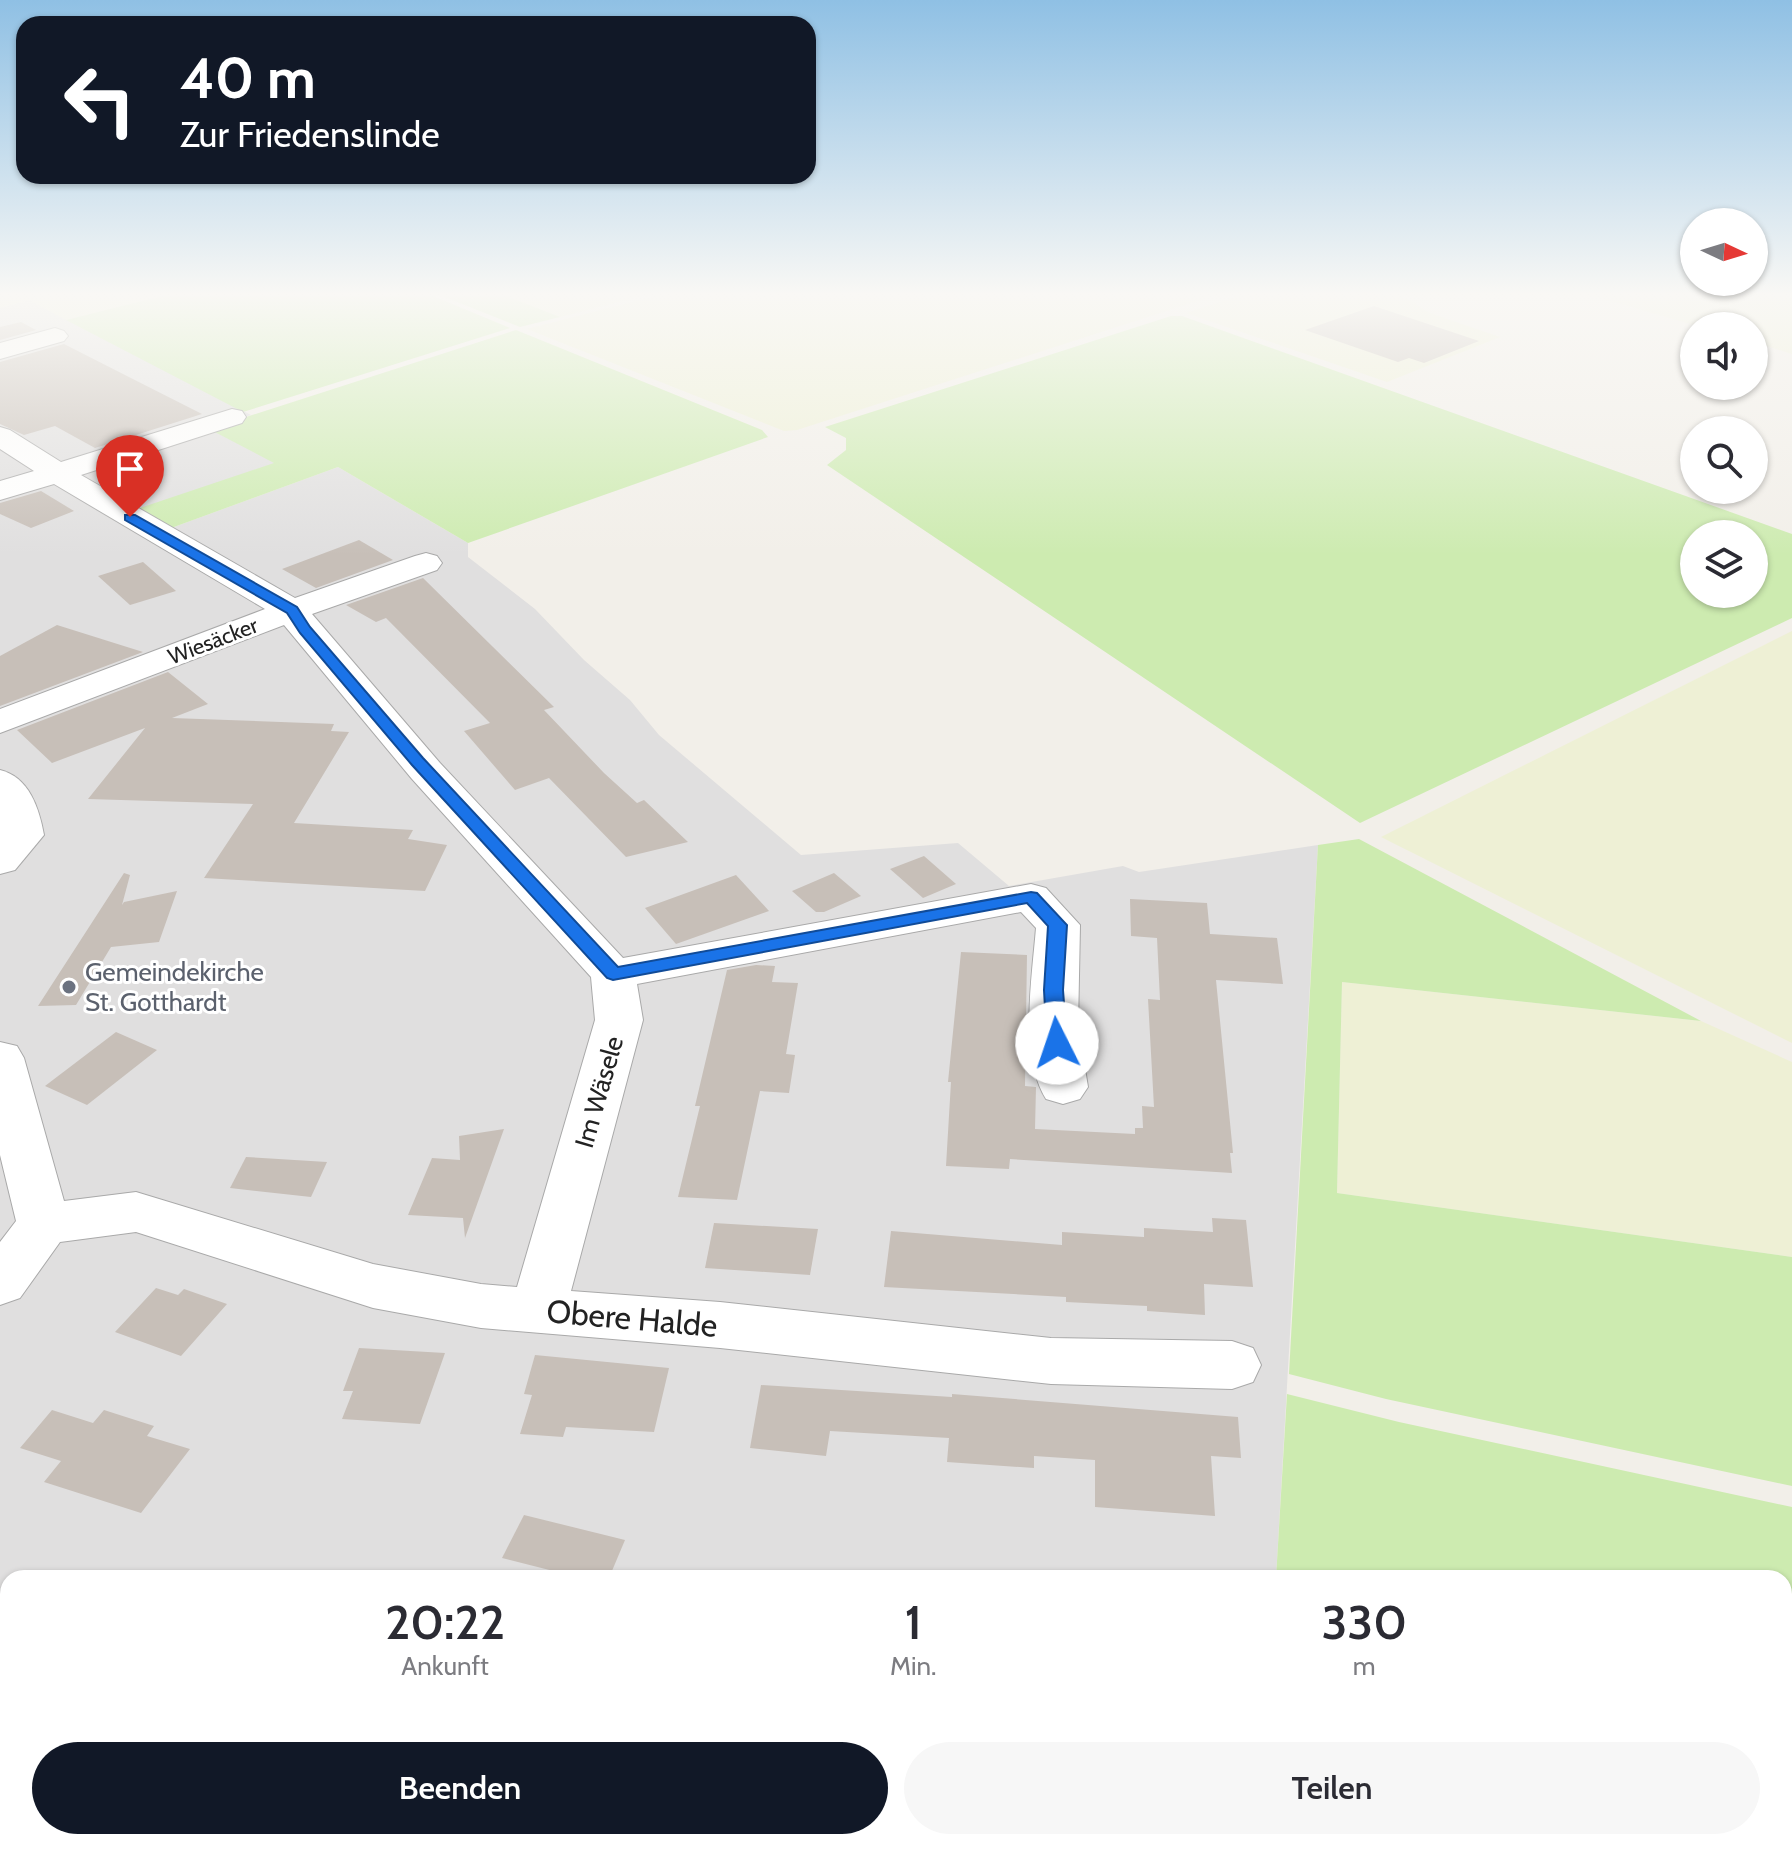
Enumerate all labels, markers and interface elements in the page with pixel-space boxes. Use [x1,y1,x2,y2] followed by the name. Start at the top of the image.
[180,44,316,112] text: 40 m
[48,48,152,152] icon: left
[180,112,440,156] text: Zur Friedenslinde
[1680,208,1768,296] north arrow
[1680,208,1768,608] map controls
[1680,312,1768,400] button: sound
[1680,416,1768,504] button: search
[96,435,164,517] pin
[108,447,152,491] icon: arrive
[1680,520,1768,608] button: layers
[164,612,262,670] street label: Wiesäcker
[85,956,264,1018] place label: Gemeindekirche St. Gotthardt
[60,978,78,996] marker: Gemeindekirche St. Gotthardt
[1015,1001,1099,1085] position arrow
[568,1033,630,1151] street label: Im Wäsele
[545,1291,719,1345] street label: Obere Halde
[385,1593,505,1651] text: 20:22
[905,1593,922,1651] text: 1
[1321,1593,1407,1651] text: 330
[401,1650,489,1682] text: Ankunft
[890,1650,936,1682] text: Min.
[1353,1650,1376,1682] text: m
[32,1742,888,1834] button: Beenden
[904,1742,1760,1834] button: Teilen

